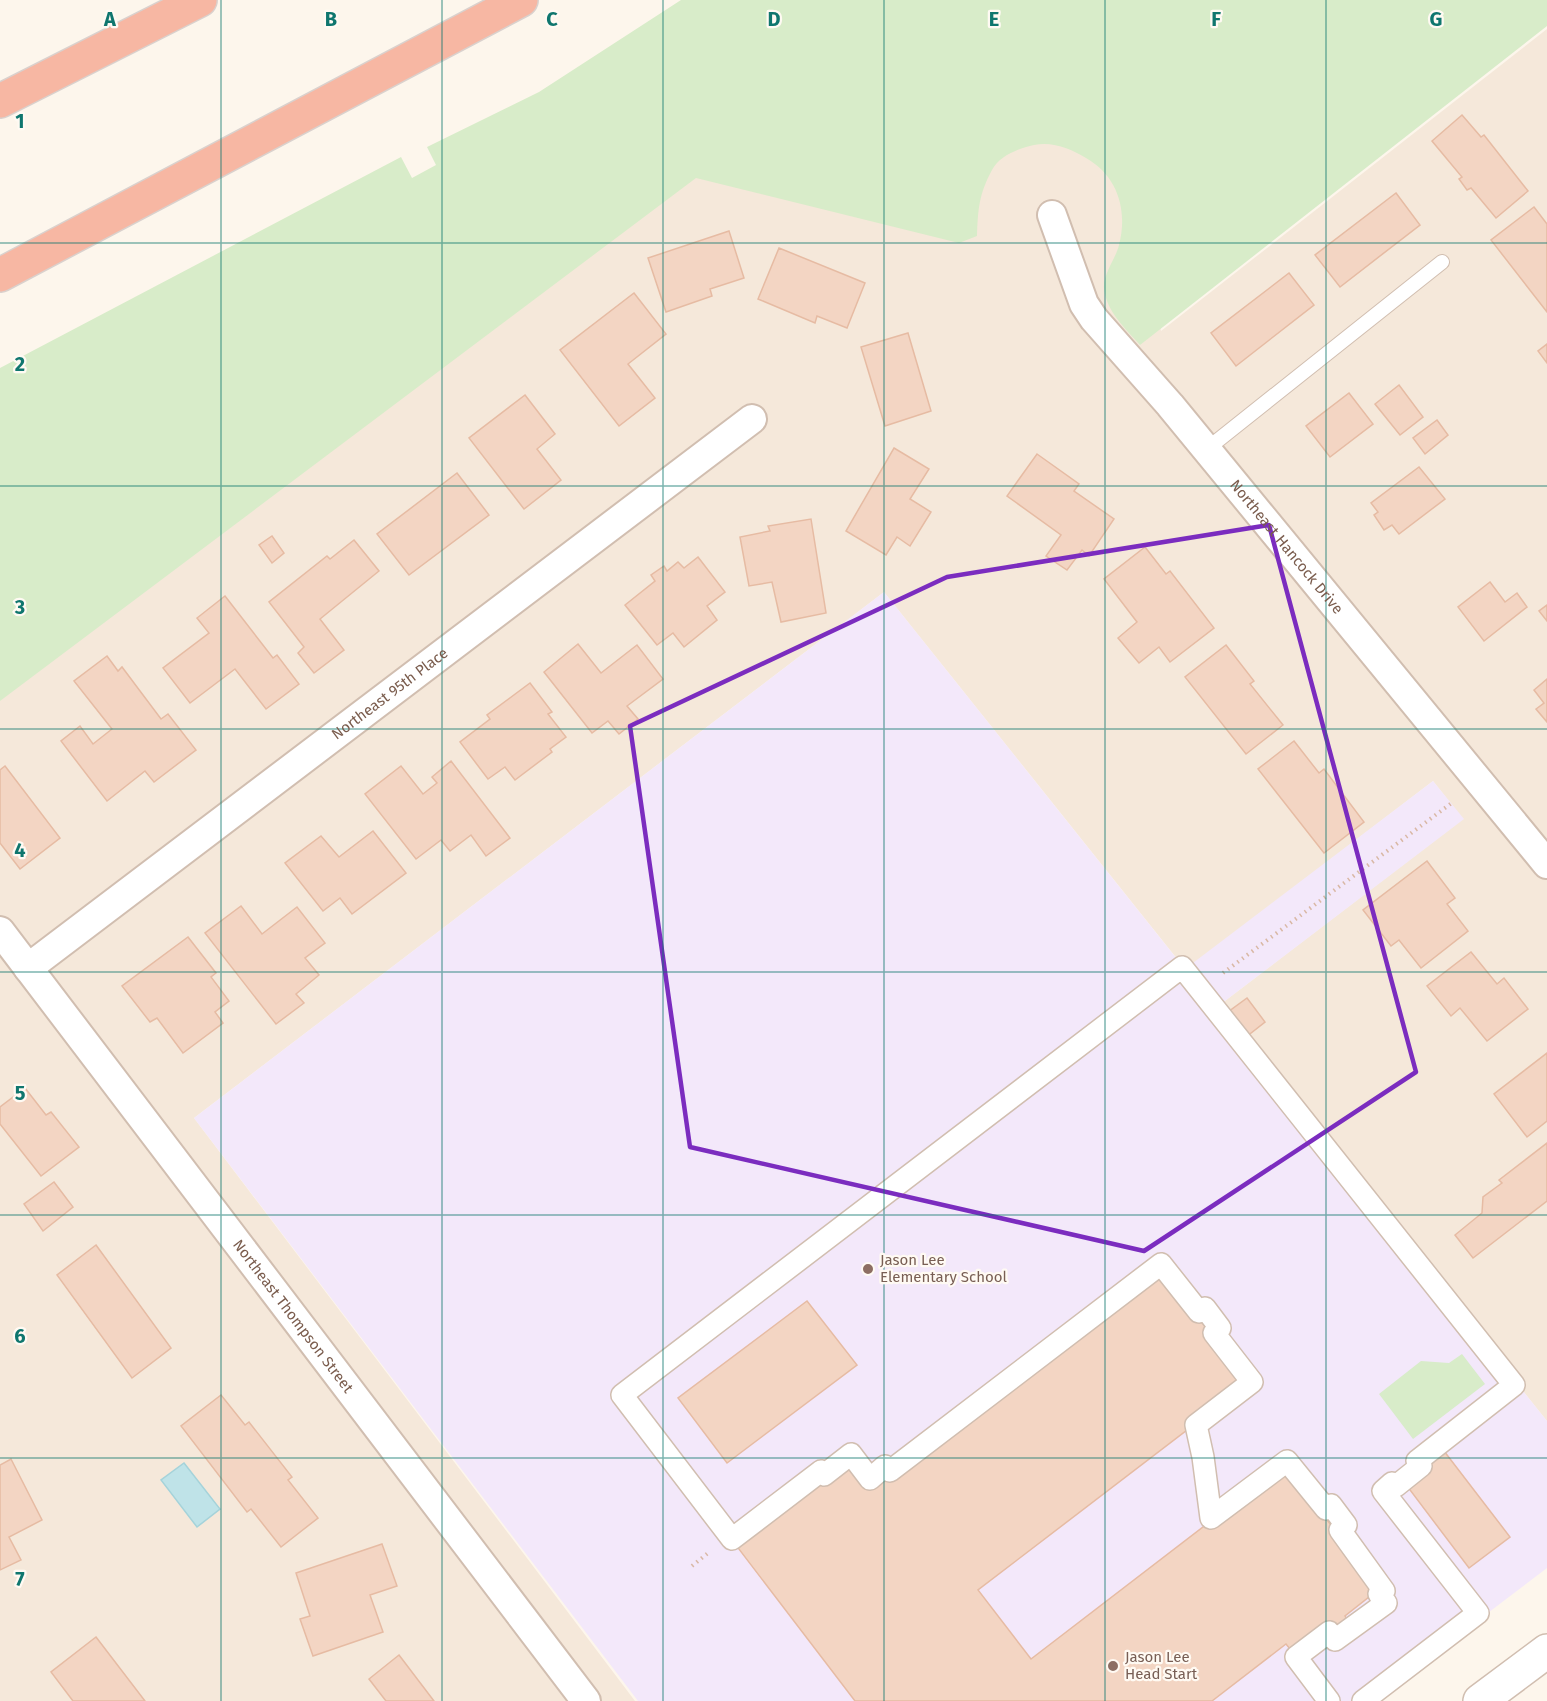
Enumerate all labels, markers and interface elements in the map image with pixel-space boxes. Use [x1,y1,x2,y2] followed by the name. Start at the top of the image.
[103,7,117,31] text: A
[325,7,337,31] text: B
[546,7,558,31] text: C
[767,7,781,31] text: D
[989,7,999,31] text: E
[1211,7,1221,31] text: F
[1430,7,1442,31] text: G
[15,109,25,133] text: 1
[15,352,25,376] text: 2
[1226,476,1347,618] street label: Northeast Hancock Drive
[14,595,25,619] text: 3
[328,644,451,744] street label: Northeast 95th Place
[14,838,26,862] text: 4
[15,1081,26,1105] text: 5
[229,1236,358,1397] street label: Northeast Thompson Street
[880,1251,1008,1286] place label: Jason Lee Elementary School
[861,1262,875,1276] marker: Jason Lee Elementary School
[14,1324,26,1348] text: 6
[15,1567,25,1591] text: 7
[1125,1648,1198,1683] place label: Jason Lee Head Start
[1106,1659,1120,1673] marker: Jason Lee Head Start

